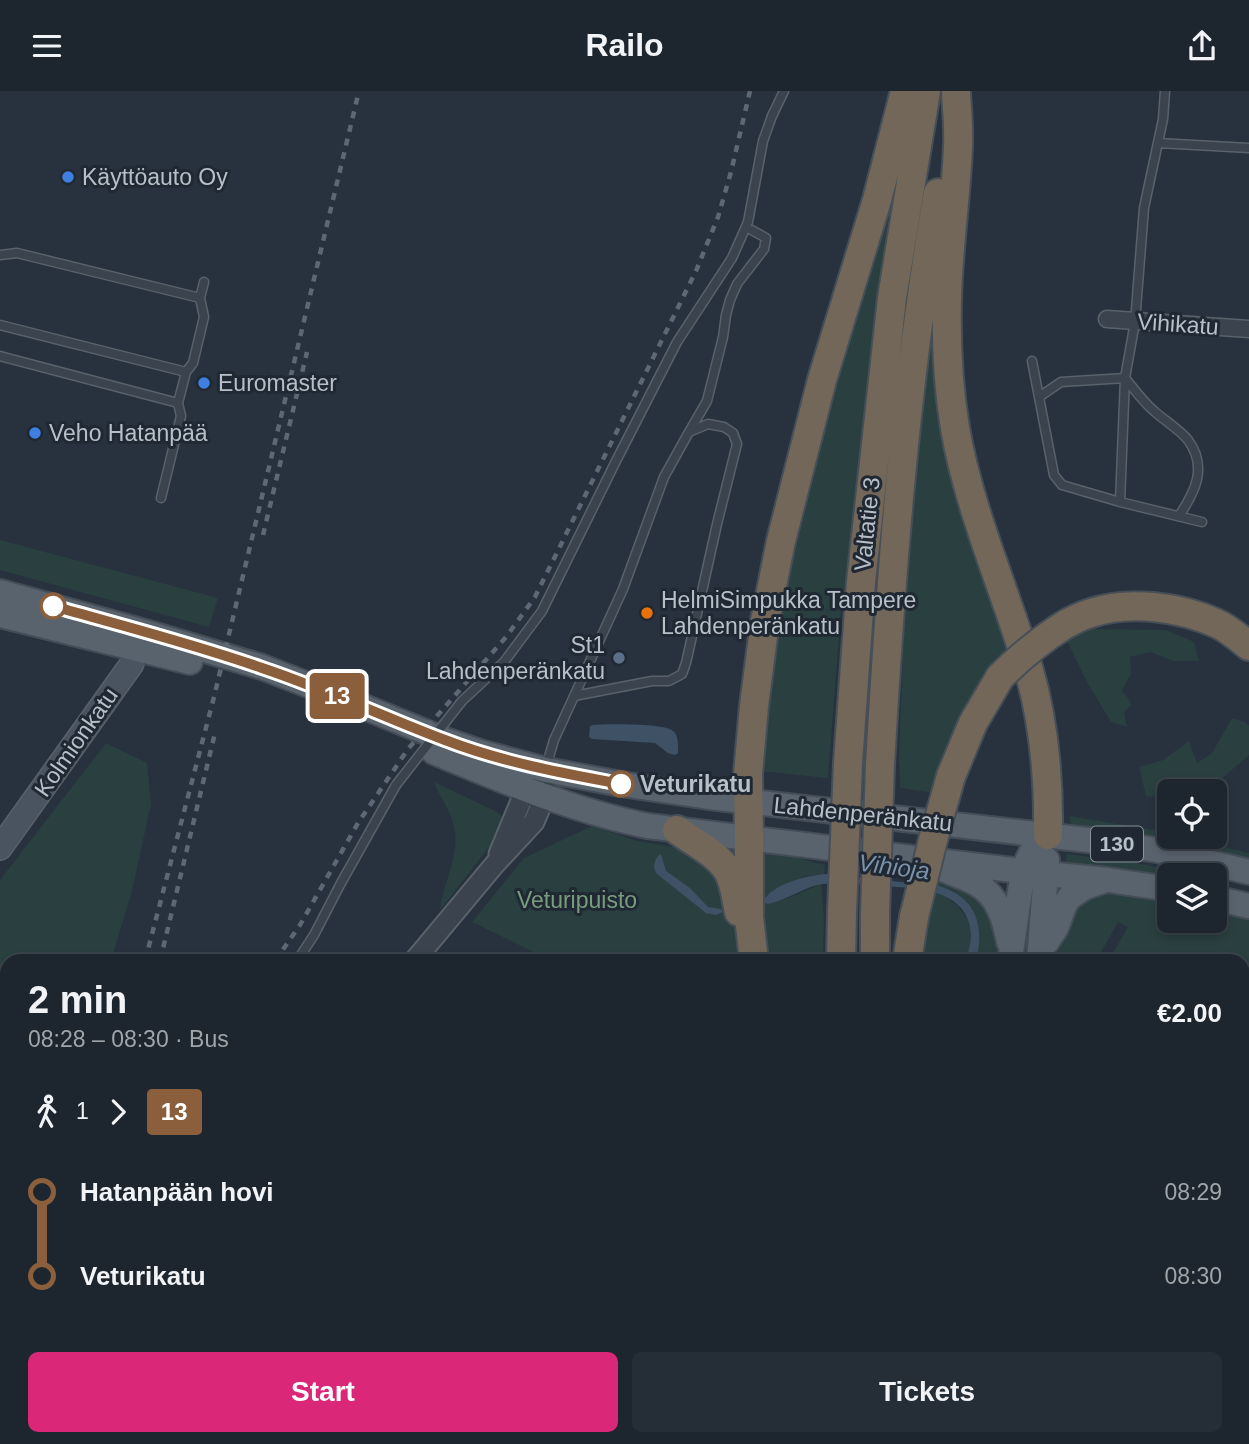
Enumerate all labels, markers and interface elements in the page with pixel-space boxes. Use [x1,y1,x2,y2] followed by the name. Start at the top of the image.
[28,27,66,65] icon: menu
[585,27,664,63] text: Railo
[1183,27,1221,65] icon: share
[82,164,228,190] place label: Käyttöauto Oy
[60,169,76,185] marker: Käyttöauto Oy
[1136,308,1220,340] street label: Vihikatu
[218,370,337,396] place label: Euromaster
[196,375,212,391] marker: Euromaster
[49,420,208,446] place label: Veho Hatanpää
[27,425,43,441] marker: Veho Hatanpää
[849,476,885,572] street label: Valtatie 3
[661,587,916,639] place label: HelmiSimpukka Tampere Lahdenperänkatu
[40,593,66,619] unlabelled marker
[639,605,655,621] marker: HelmiSimpukka Tampere Lahdenperänkatu
[426,632,605,684] place label: St1 Lahdenperänkatu
[611,650,627,666] marker: St1 Lahdenperänkatu
[306,673,368,719] line badge: 13
[324,682,350,709] text: 13
[29,683,123,801] street label: Kolmionkatu
[608,771,634,797] marker: Veturikatu
[640,771,751,797] place label: Veturikatu
[1157,779,1227,933] map controls
[1157,779,1227,849] button: locate
[773,792,953,836] street label: Lahdenperänkatu
[1091,827,1143,861] road number: 130
[857,849,931,884] water label: Vihioja
[1157,863,1227,933] button: layers
[517,887,637,913] park label: Veturipuisto
[28,979,127,1021] text: 2 min
[1157,998,1222,1028] text: €2.00
[28,1026,229,1052] text: 08:28 – 08:30 · Bus
[28,1093,66,1131] icon: walk
[99,1093,137,1131] icon: forward
[76,1098,89,1124] text: 1
[161,1098,188,1125] text: 13
[80,1177,274,1207] text: Hatanpään hovi
[1164,1179,1222,1205] text: 08:29
[80,1261,206,1291] text: Veturikatu
[1164,1263,1222,1289] text: 08:30
[28,1352,618,1432] button: Start
[632,1352,1222,1432] button: Tickets

